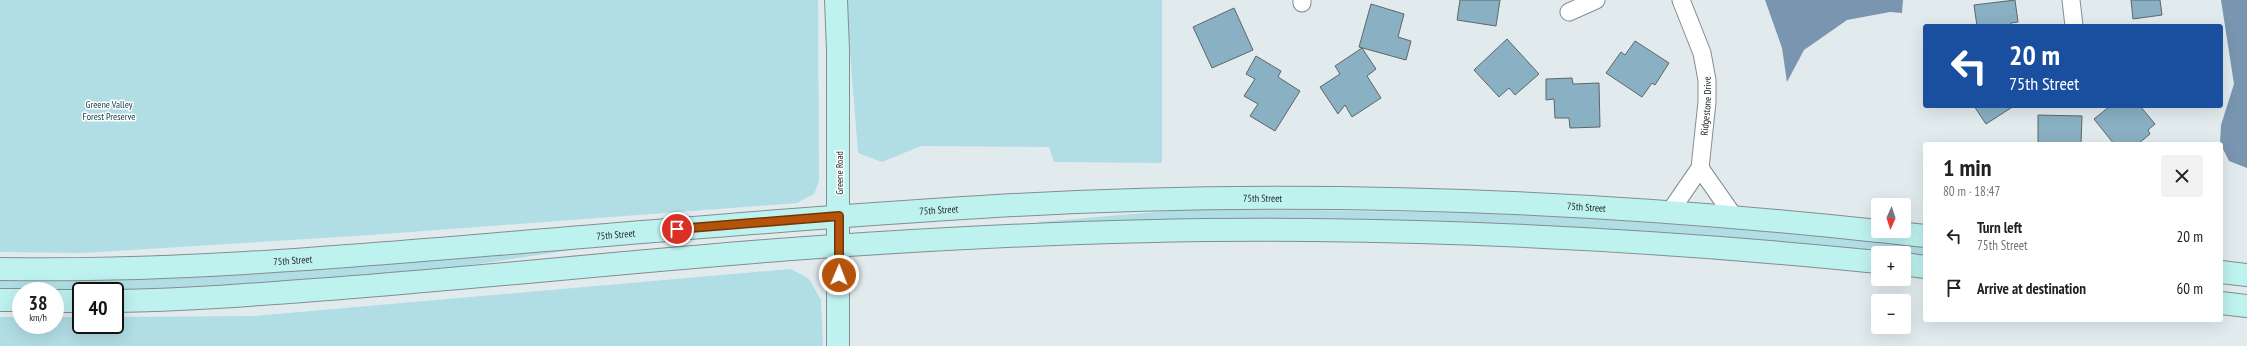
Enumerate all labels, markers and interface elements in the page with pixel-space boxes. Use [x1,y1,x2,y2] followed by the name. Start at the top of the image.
[2009,36,2060,73] text: 20 m
[1943,40,1995,92] icon: left
[2009,72,2079,95] text: 75th Street
[1697,75,1714,136] street label: Ridgestone Drive
[83,98,135,123] park label: Greene Valley Forest Preserve
[833,151,846,195] street label: Greene Road
[1943,152,1991,183] text: 1 min
[2161,155,2203,197] button: close
[1943,183,2000,200] text: 80 m · 18:47
[1243,191,1282,204] street label: 75th Street
[1871,198,1911,238] north arrow
[1871,198,1911,334] map controls
[1567,199,1606,214] street label: 75th Street
[919,202,959,217] street label: 75th Street
[660,212,694,246] pin
[666,218,688,240] icon: arrive
[1977,218,2022,237] text: Turn left
[1943,225,1965,247] icon: left
[596,226,636,242] street label: 75th Street
[2177,227,2203,246] text: 20 m
[1977,237,2028,254] text: 75th Street
[1871,246,1911,286] button: +
[273,252,313,268] street label: 75th Street
[818,254,860,296] position arrow
[1943,277,1965,299] icon: arrive
[1977,279,2086,298] text: Arrive at destination
[2177,279,2203,298] text: 60 m
[72,282,124,334] speed limit sign: 40
[28,290,48,316] text: 38
[1871,294,1911,334] button: −
[29,311,47,324] text: km/h

